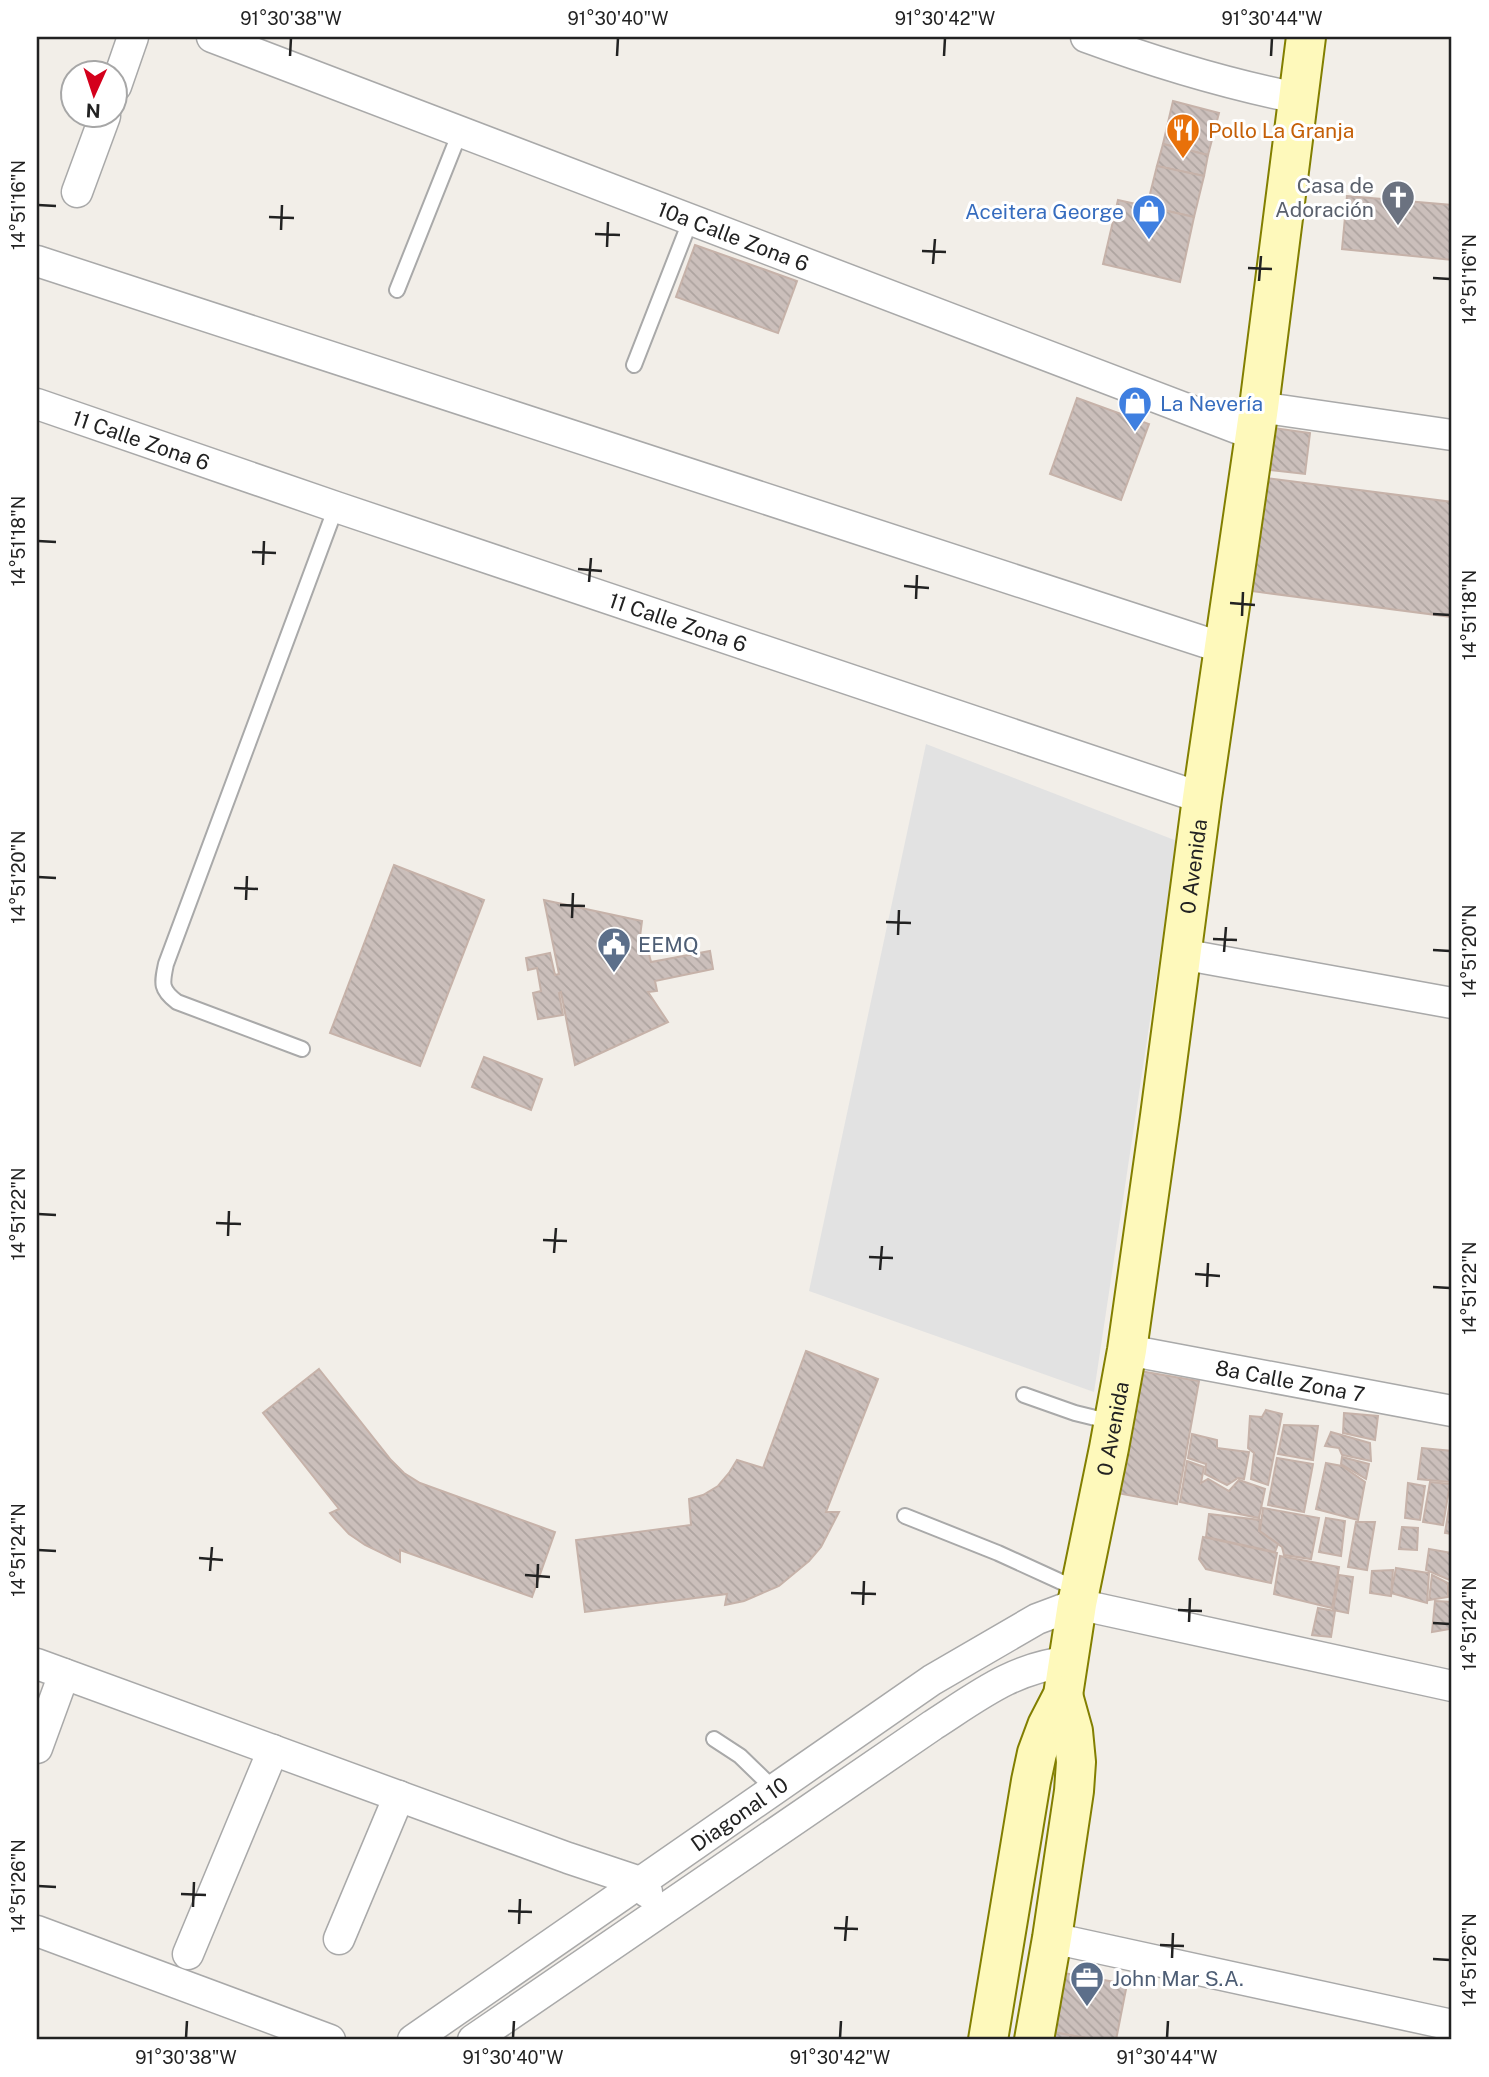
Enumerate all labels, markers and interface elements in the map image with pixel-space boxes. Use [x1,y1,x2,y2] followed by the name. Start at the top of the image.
[240,8,342,29] text: 91°30'38"W
[568,8,668,29] text: 91°30'40"W
[895,8,995,29] text: 91°30'42"W
[1221,8,1323,29] text: 91°30'44"W
[60,60,130,130] north arrow
[85,100,101,122] text: N
[1164,111,1202,160] restaurant icon: Pollo La Granja
[1208,118,1354,143] place label: Pollo La Granja
[8,160,29,250] text: 14°51'16"N
[1275,173,1374,222] place label: Casa de Adoración
[1379,178,1417,227] church icon: Casa de Adoración
[1130,192,1168,241] shop icon: Aceitera George
[654,196,812,276] street label: 10a Calle Zona 6
[965,199,1124,224] place label: Aceitera George
[1459,234,1480,324] text: 14°51'16"N
[1116,384,1154,433] shop icon: La Nevería
[1160,391,1263,416] place label: La Nevería
[69,405,213,475] street label: 11 Calle Zona 6
[8,496,29,586] text: 14°51'18"N
[1459,570,1480,660] text: 14°51'18"N
[606,587,750,657] street label: 11 Calle Zona 6
[1174,817,1212,915] street label: 0 Avenida
[8,830,29,924] text: 14°51'20"N
[1459,904,1480,998] text: 14°51'20"N
[595,925,633,974] public building icon: EEMQ
[638,932,699,957] place label: EEMQ
[8,1168,29,1260] text: 14°51'22"N
[1459,1242,1480,1334] text: 14°51'22"N
[1213,1354,1367,1407] street label: 8a Calle Zona 7
[1091,1379,1133,1478] street label: 0 Avenida
[8,1503,29,1597] text: 14°51'24"N
[1459,1577,1480,1671] text: 14°51'24"N
[686,1771,793,1856] street label: Diagonal 10
[8,1839,29,1933] text: 14°51'26"N
[1459,1913,1480,2007] text: 14°51'26"N
[1068,1959,1106,2008] office icon: John Mar S.A.
[1112,1966,1244,1991] place label: John Mar S.A.
[135,2047,237,2068] text: 91°30'38"W
[463,2047,563,2068] text: 91°30'40"W
[790,2047,890,2068] text: 91°30'42"W
[1116,2047,1218,2068] text: 91°30'44"W

